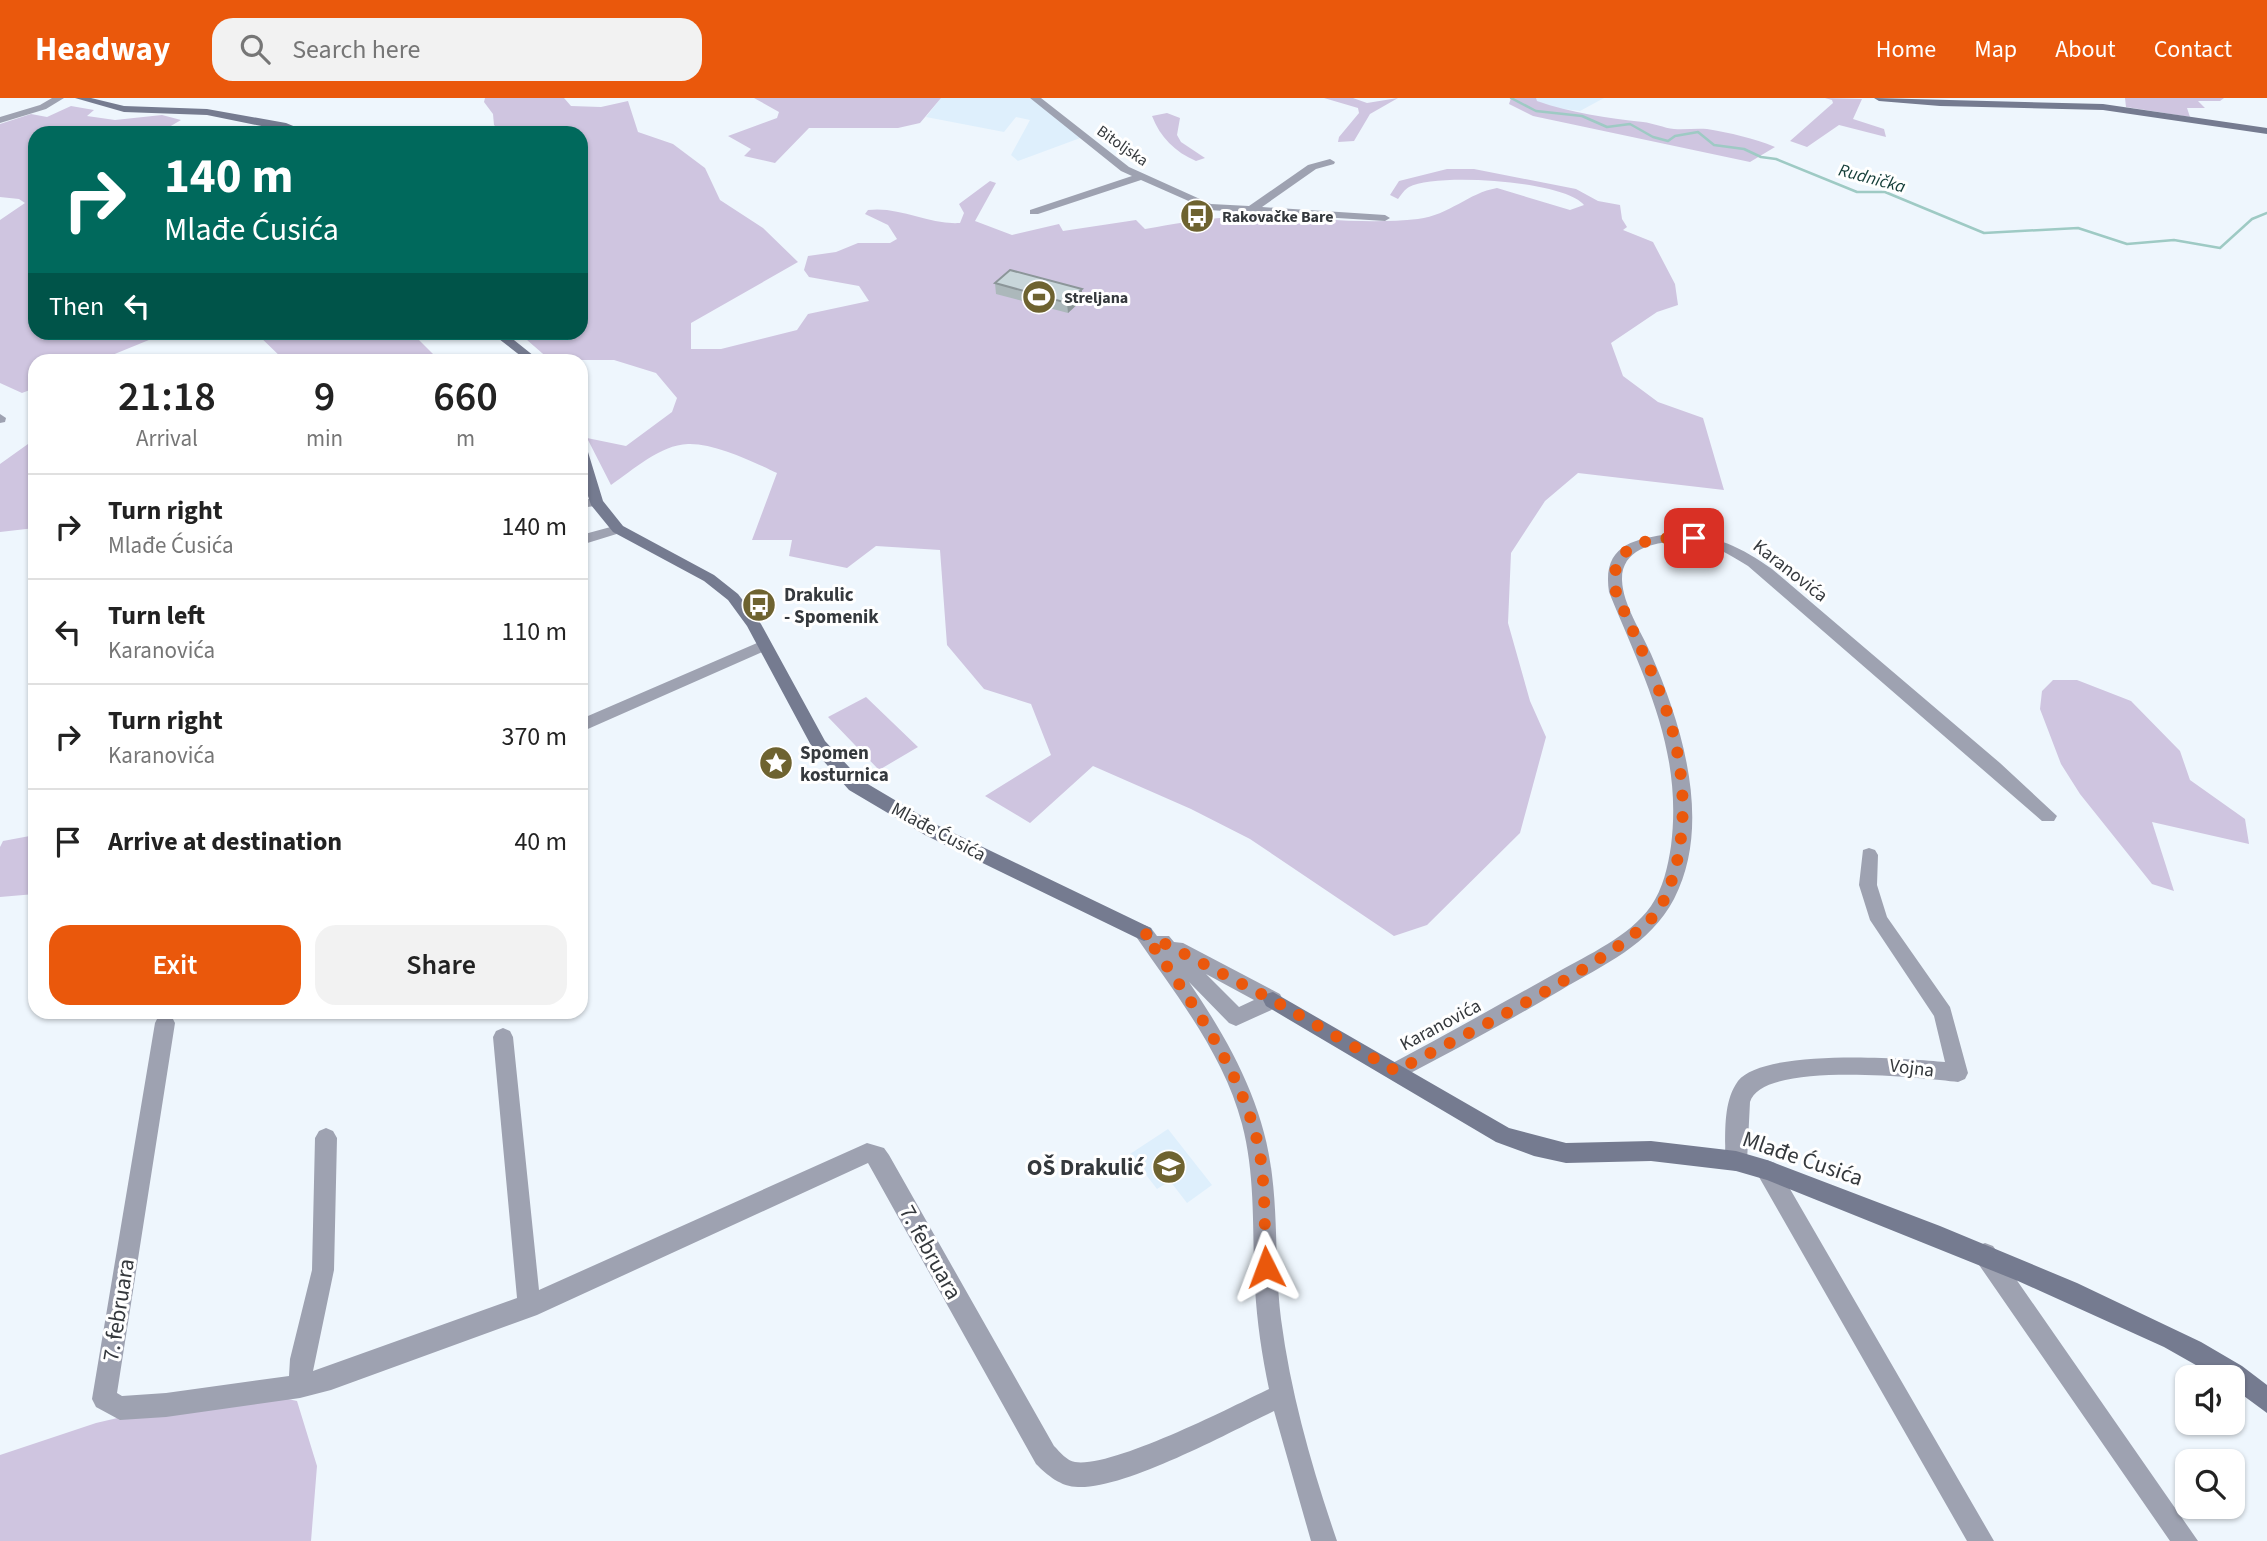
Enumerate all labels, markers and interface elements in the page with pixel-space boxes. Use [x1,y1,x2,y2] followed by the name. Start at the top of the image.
[212,18,702,81] search box
[35,26,170,73] text: Headway
[236,30,274,68] icon: search
[292,31,420,68] text: Search here
[1876,32,1936,67] text: Home
[1974,32,2017,67] text: Map
[2055,32,2116,67] text: About
[2154,32,2232,67] text: Contact
[1092,120,1152,171] street label: Bitoljska
[164,142,293,212] text: 140 m
[49,154,140,245] icon: right
[1836,158,1909,200] water label: Rudnička
[1178,197,1216,235] bus stop icon: Rakovačke Bare
[1222,206,1334,228] place label: Rakovačke Bare
[164,207,339,253] text: Mlađe Ćusića
[1020,278,1058,316] sports icon: Streljana
[118,287,156,325] icon: left
[1064,287,1128,309] place label: Streljana
[49,288,104,325] text: Then
[118,367,216,427] text: 21:18
[314,367,335,427] text: 9
[433,367,498,427] text: 660
[136,422,198,455] text: Arrival
[306,422,343,455] text: min
[456,422,475,455] text: m
[108,492,223,529] text: Turn right
[49,508,87,546] icon: right
[501,508,567,545] text: 140 m
[1664,508,1724,568] pin
[1675,519,1713,557] icon: arrive
[108,529,234,562] text: Mlađe Ćusića
[1747,533,1833,609] street label: Karanovića
[784,582,879,631] place label: Drakulic - Spomenik
[740,586,778,624] bus stop icon: Drakulic - Spomenik
[108,597,205,634] text: Turn left
[49,613,87,651] icon: left
[501,613,567,650] text: 110 m
[108,634,215,667] text: Karanovića
[108,702,223,739] text: Turn right
[49,718,87,756] icon: right
[501,718,567,755] text: 370 m
[108,739,215,772] text: Karanovića
[800,740,889,789] place label: Spomen kosturnica
[757,744,795,782] place icon: Spomen kosturnica
[886,796,990,869] street label: Mlađe Ćusića
[49,823,87,861] icon: arrive
[108,823,342,860] text: Arrive at destination
[514,823,567,860] text: 40 m
[49,925,301,1005] button: Exit
[315,925,567,1005] button: Share
[1395,993,1486,1058] street label: Karanovića
[1888,1052,1936,1085] street label: Vojna
[1738,1122,1868,1195] street label: Mlađe Ćusića
[1150,1148,1188,1186] school or university icon: OŠ Drakulić
[1027,1151,1144,1184] place label: OŠ Drakulić
[891,1199,970,1305] street label: 7. februara
[1229,1230,1303,1304] position arrow
[94,1256,143,1364] street label: 7. februara
[2175,1365,2245,1519] map controls
[2175,1365,2245,1435] button: sound
[2175,1449,2245,1519] button: search

